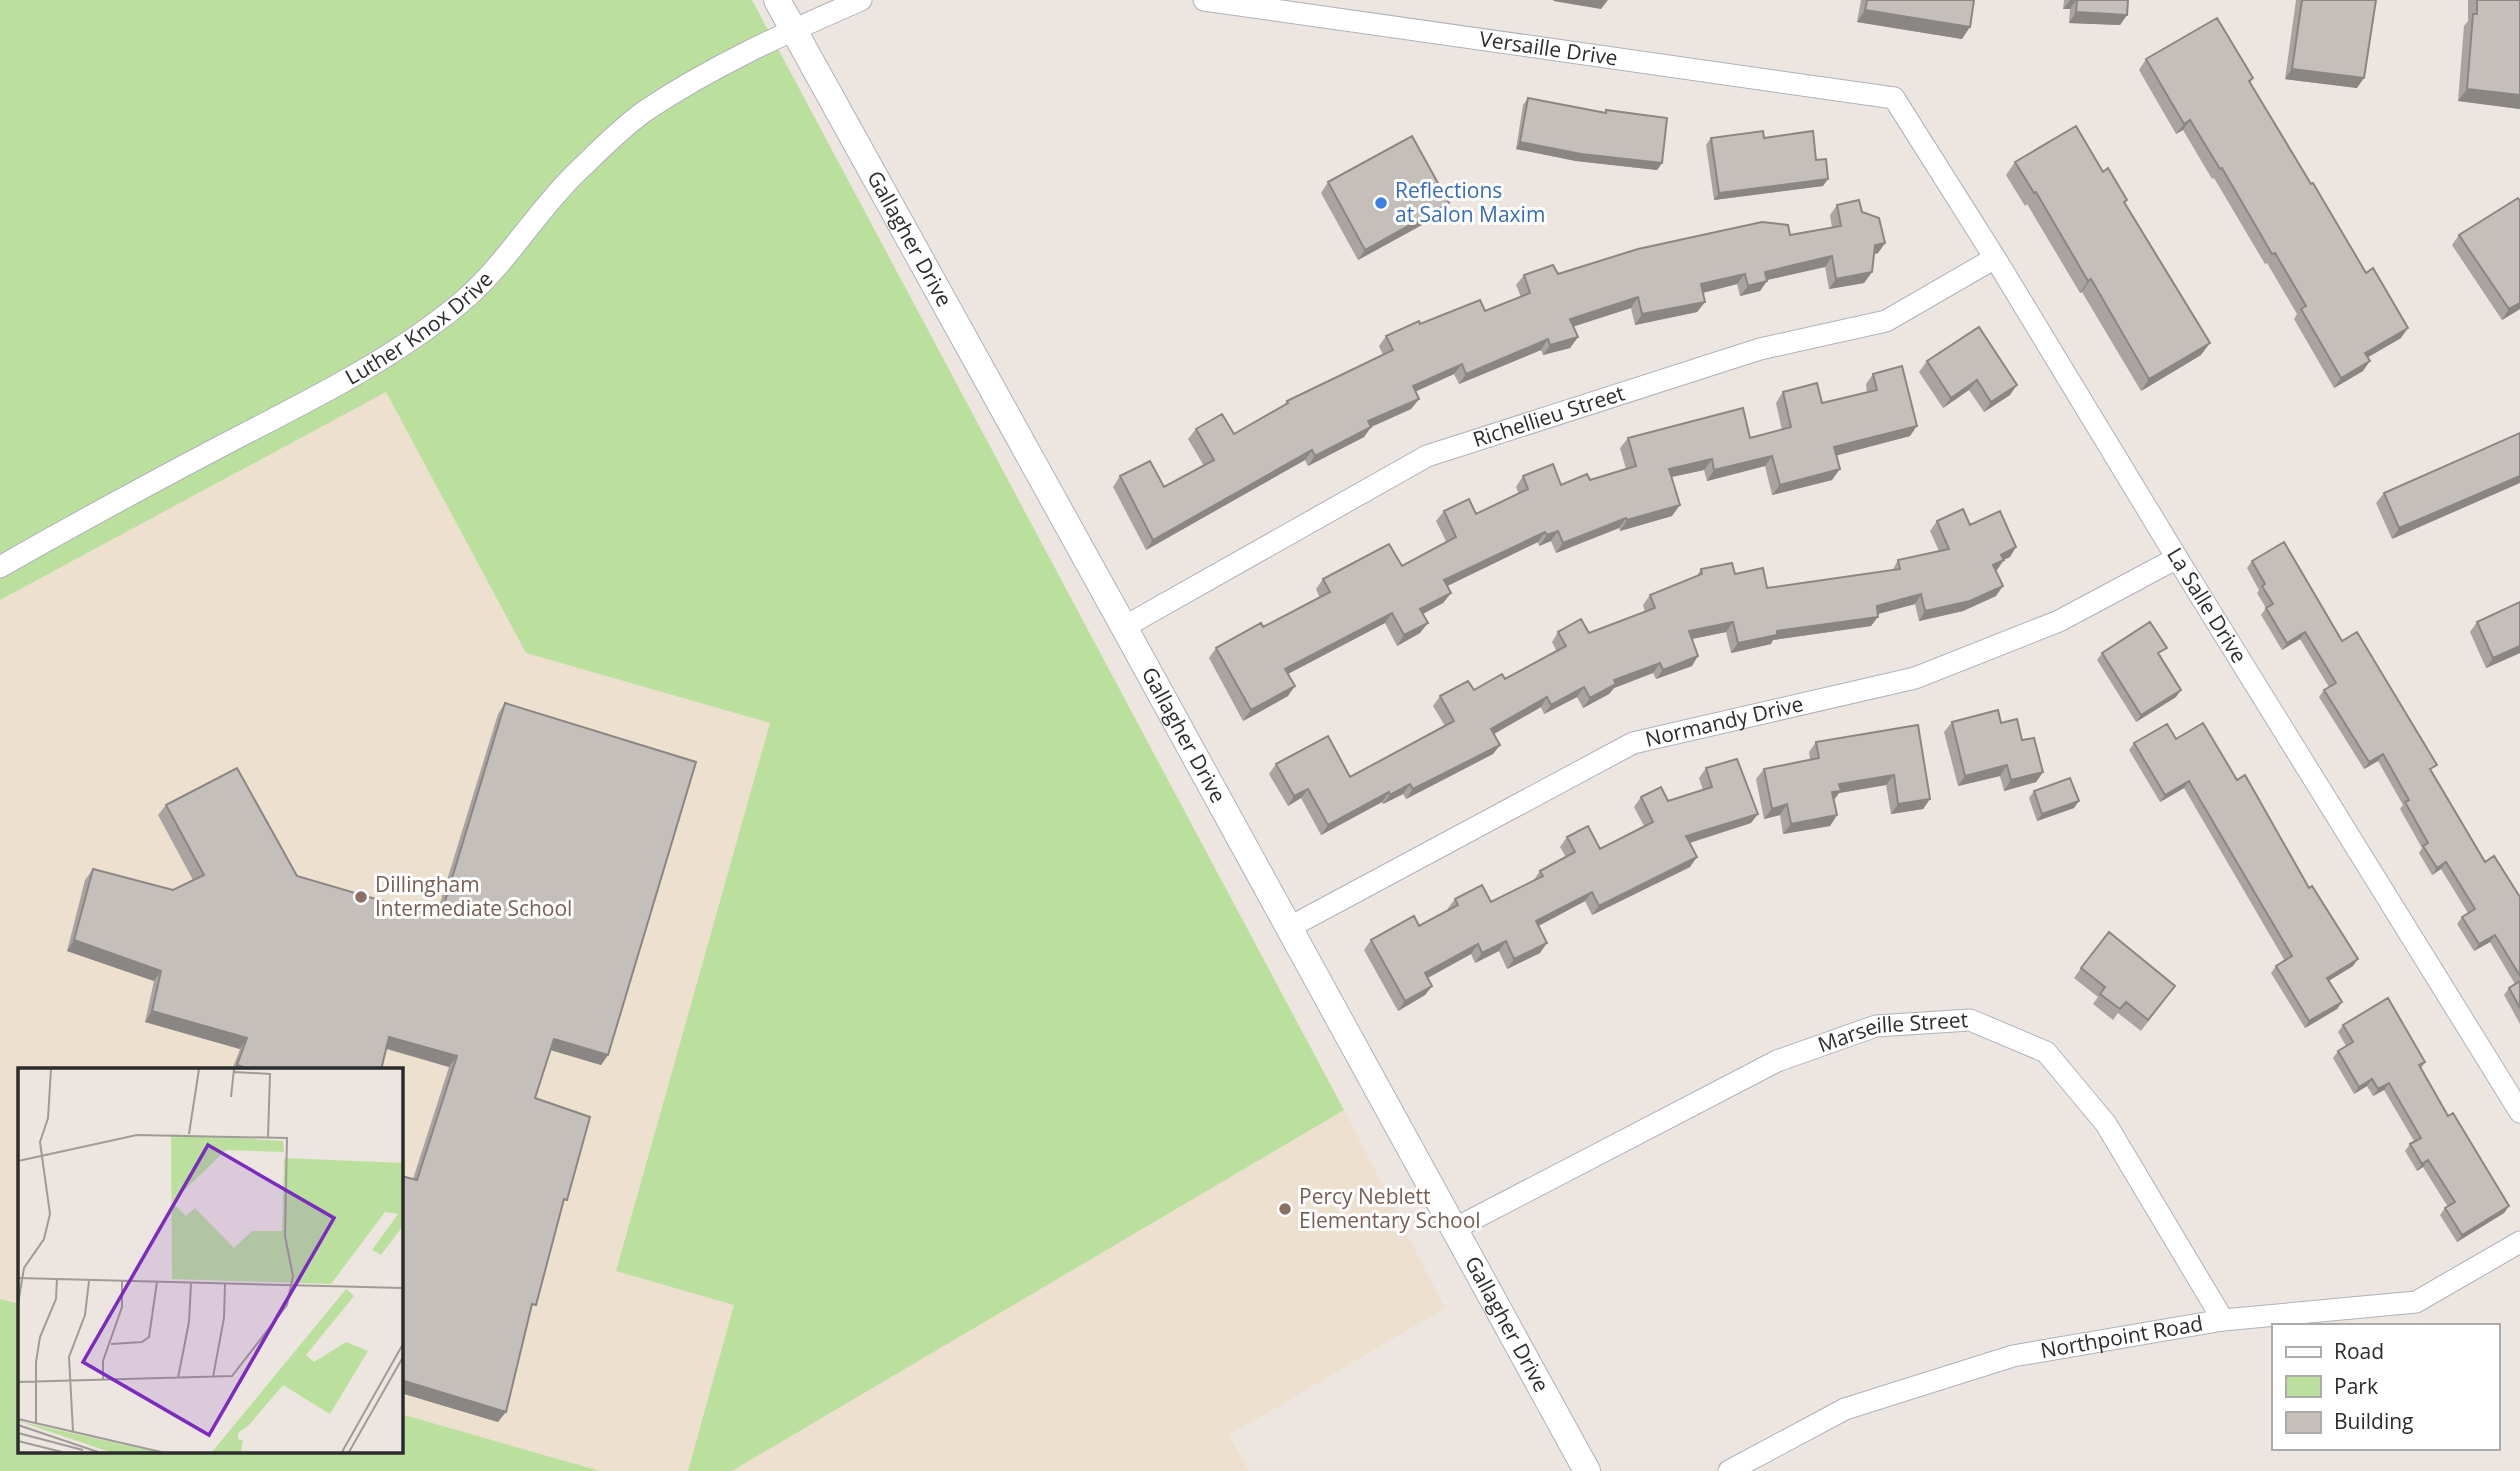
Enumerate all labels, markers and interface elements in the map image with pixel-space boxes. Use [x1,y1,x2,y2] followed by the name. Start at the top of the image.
[1478,24,1620,72] street label: Versaille Drive
[861,166,959,311] street label: Gallagher Drive
[1395,176,1545,228] place label: Reflections at Salon Maxim
[1373,195,1389,211] marker: Reflections at Salon Maxim
[340,265,499,391] street label: Luther Knox Drive
[1469,378,1628,453] street label: Richellieu Street
[2161,542,2254,668] street label: La Salle Drive
[1136,662,1233,808] street label: Gallagher Drive
[1642,689,1806,753] street label: Normandy Drive
[375,870,572,922] place label: Dillingham Intermediate School
[353,889,369,905] marker: Dillingham Intermediate School
[1814,1005,1969,1058] street label: Marseille Street
[18,1068,402,1454] inset map
[1299,1182,1481,1234] place label: Percy Neblett Elementary School
[1277,1201,1293,1217] marker: Percy Neblett Elementary School
[1459,1251,1556,1397] street label: Gallagher Drive
[2038,1309,2205,1364] street label: Northpoint Road
[2272,1324,2499,1450] legend
[2334,1337,2384,1365] text: Road
[2334,1372,2378,1400] text: Park
[2334,1407,2413,1435] text: Building

